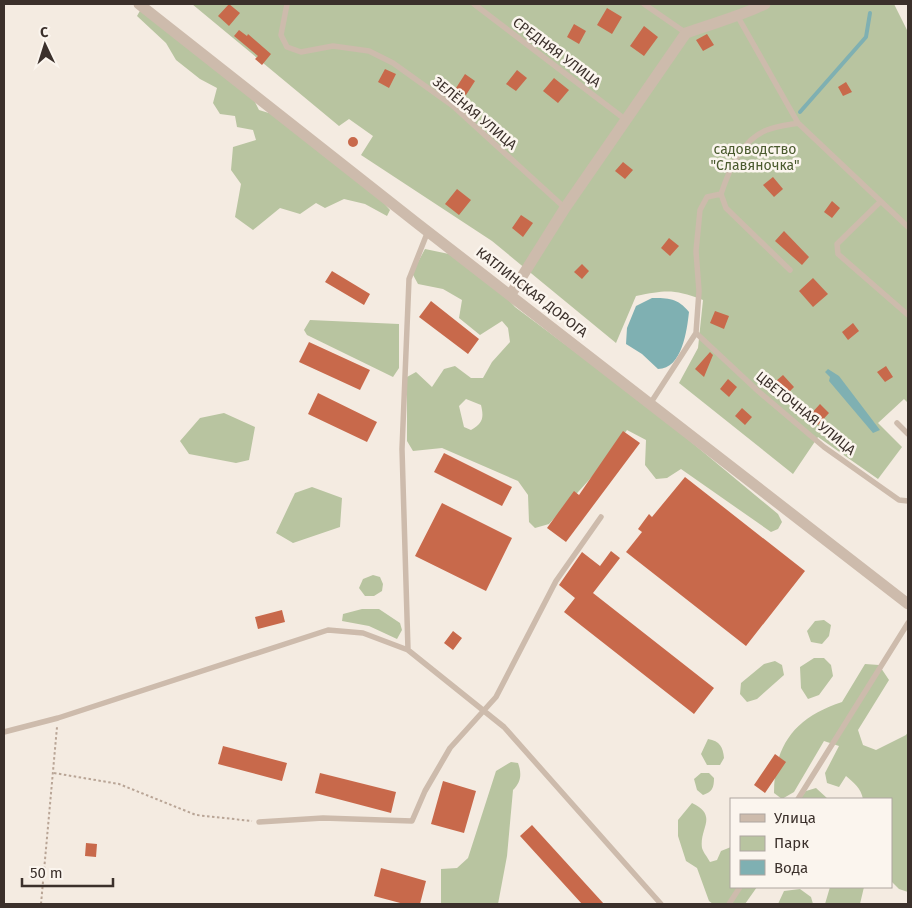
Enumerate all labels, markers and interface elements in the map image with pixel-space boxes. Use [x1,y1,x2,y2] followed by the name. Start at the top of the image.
[509,14,604,91] street label: СРЕДНЯЯ УЛИЦА
[20,20,70,70] north arrow
[40,24,49,41] text: С
[429,73,520,154] street label: ЗЕЛЁНАЯ УЛИЦА
[710,141,800,174] park label: садоводство "Славяночка"
[473,244,591,341] street label: КАТЛИНСКАЯ ДОРОГА
[752,368,859,459] street label: ЦВЕТОЧНАЯ УЛИЦА
[730,798,892,888] legend
[774,809,816,827] text: Улица
[774,834,809,852] text: Парк
[22,856,114,888] scale bar
[774,859,808,877] text: Вода
[30,864,63,882] text: 50 m

